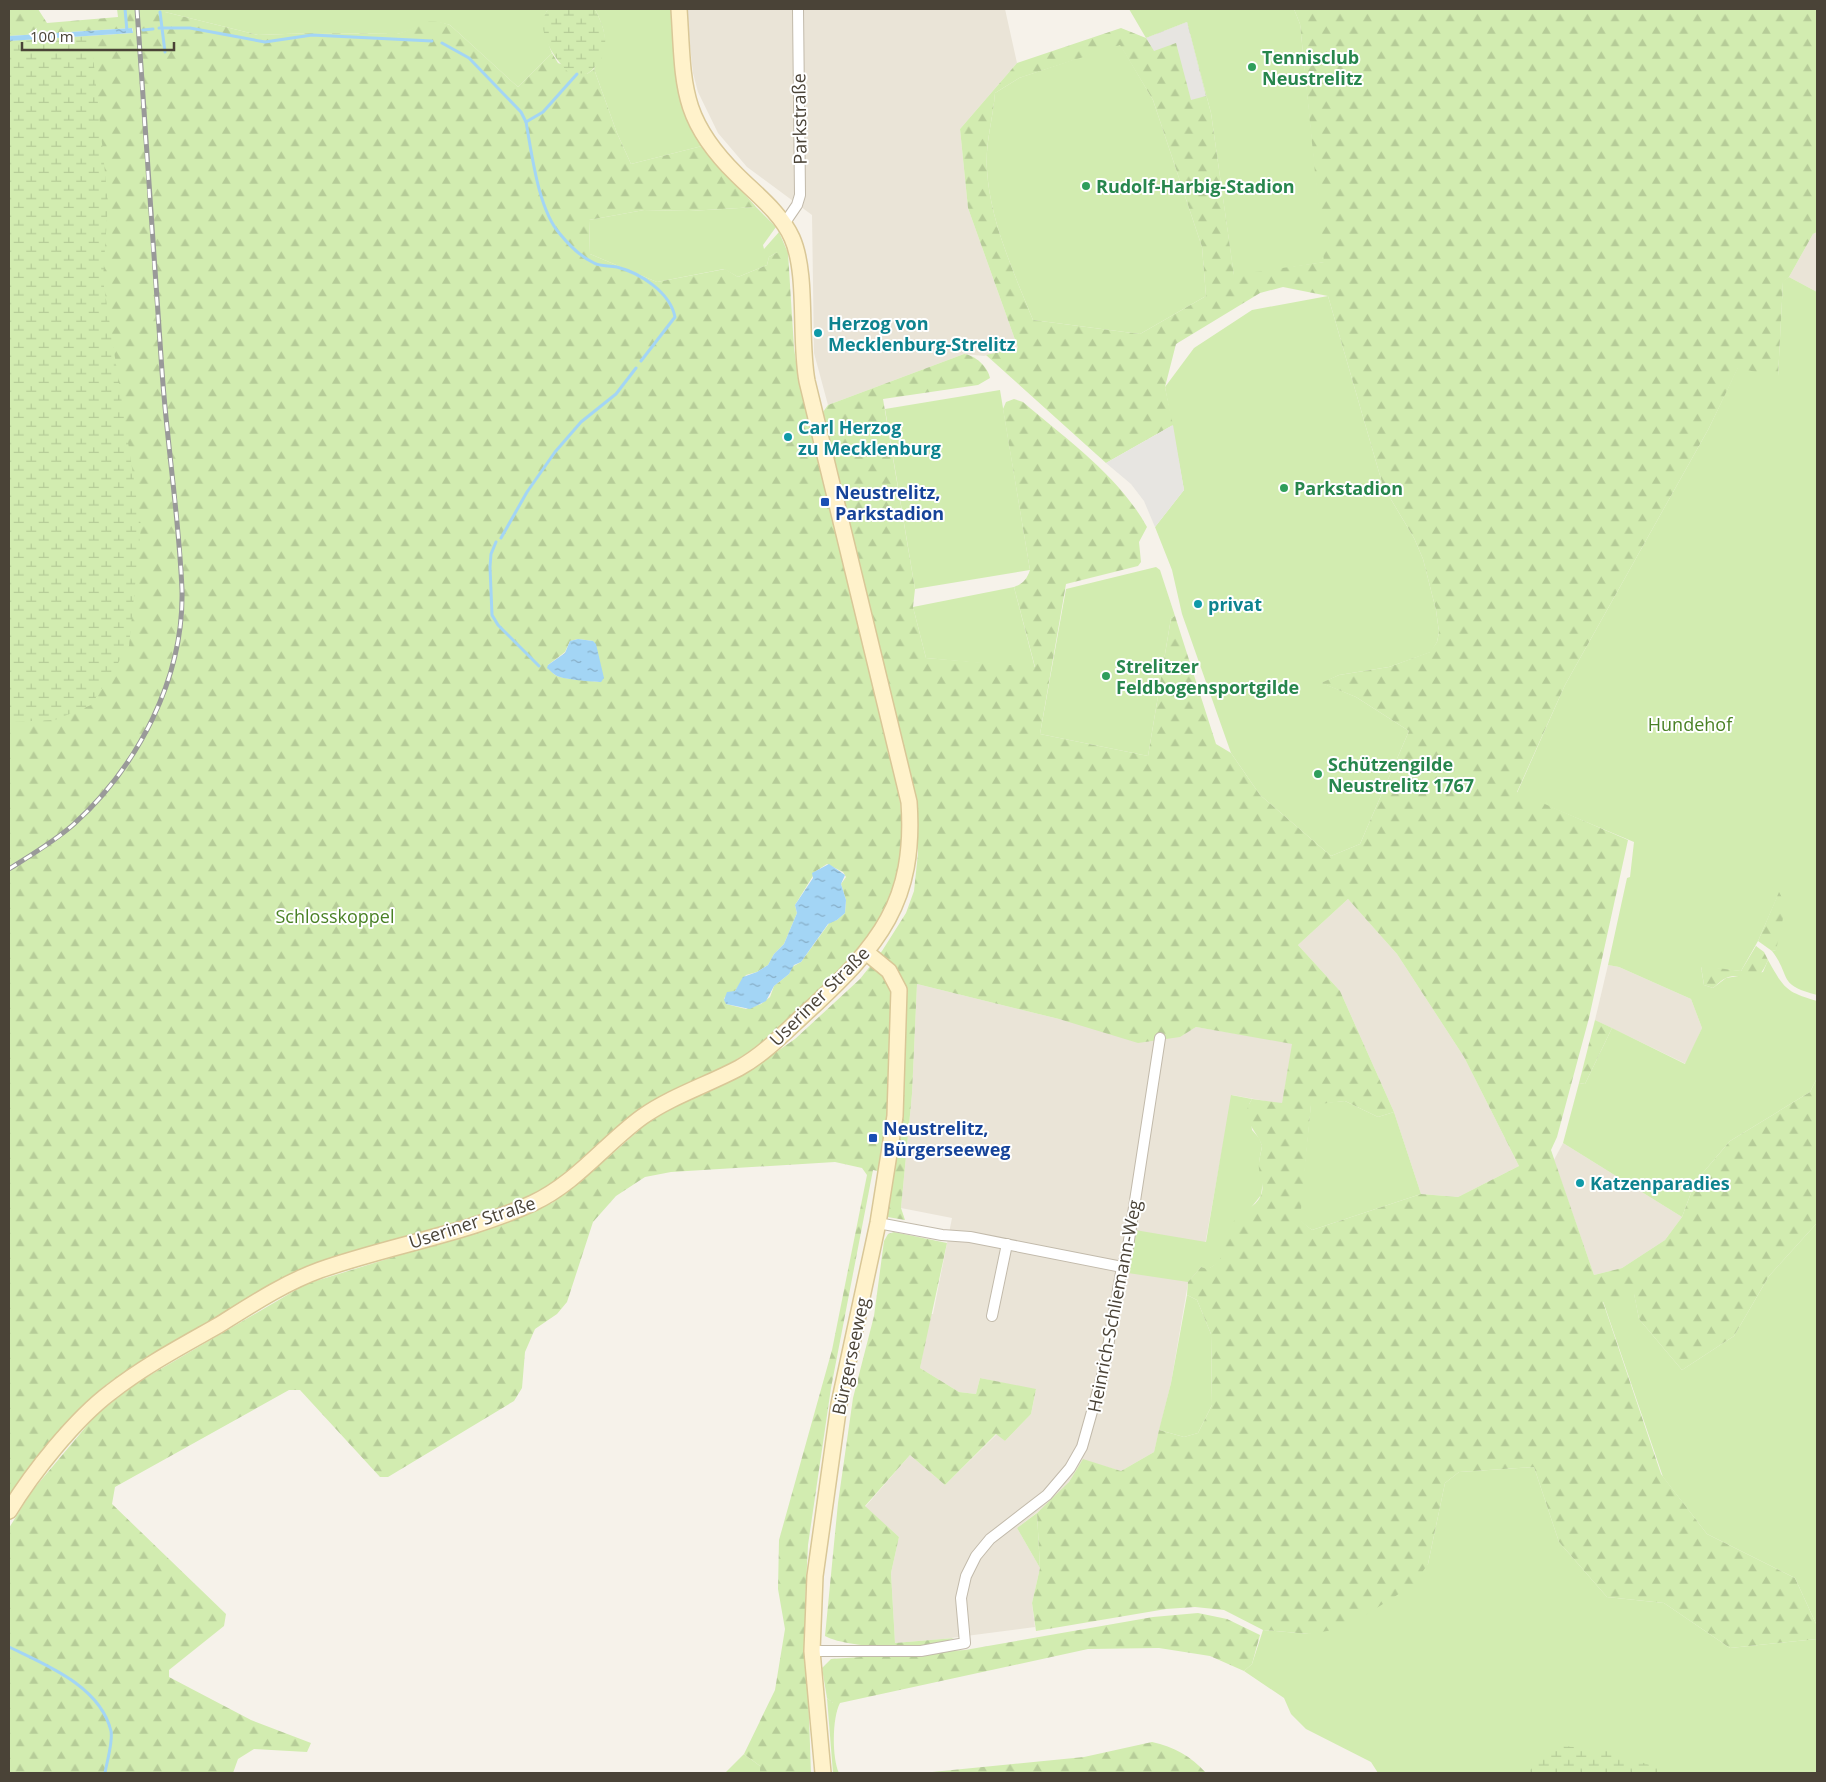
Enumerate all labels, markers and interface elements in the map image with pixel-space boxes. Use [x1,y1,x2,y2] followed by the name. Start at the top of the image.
[22,20,175,52] scale bar
[30,26,74,46] text: 100 m
[1262,45,1362,90] place label: Tennisclub Neustrelitz
[1246,61,1258,73] marker: Tennisclub Neustrelitz
[786,73,812,165] street label: Parkstraße
[1096,174,1295,198] place label: Rudolf-Harbig-Stadion
[1080,180,1092,192] marker: Rudolf-Harbig-Stadion
[828,311,1016,356] place label: Herzog von Mecklenburg-Strelitz
[812,327,824,339] marker: Herzog von Mecklenburg-Strelitz
[798,415,941,460] place label: Carl Herzog zu Mecklenburg
[782,431,794,443] marker: Carl Herzog zu Mecklenburg
[1294,476,1403,500] place label: Parkstadion
[835,480,944,525] place label: Neustrelitz, Parkstadion
[1278,482,1290,494] marker: Parkstadion
[819,496,831,508] marker: Neustrelitz, Parkstadion
[1208,592,1262,616] place label: privat
[1192,598,1204,610] marker: privat
[1116,654,1299,699] place label: Strelitzer Feldbogensportgilde
[1100,670,1112,682] marker: Strelitzer Feldbogensportgilde
[1648,712,1733,736] park label: Hundehof
[1328,752,1474,797] place label: Schützengilde Neustrelitz 1767
[1312,768,1324,780] marker: Schützengilde Neustrelitz 1767
[275,904,395,928] park label: Schlosskoppel
[764,941,874,1051] street label: Useriner Straße
[883,1116,1011,1161] place label: Neustrelitz, Bürgerseeweg
[867,1132,879,1144] marker: Neustrelitz, Bürgerseeweg
[1590,1171,1730,1195] place label: Katzenparadies
[1574,1177,1586,1189] marker: Katzenparadies
[406,1190,538,1254] street label: Useriner Straße
[1082,1197,1146,1414] street label: Heinrich-Schliemann-Weg
[826,1295,874,1417] street label: Bürgerseeweg

